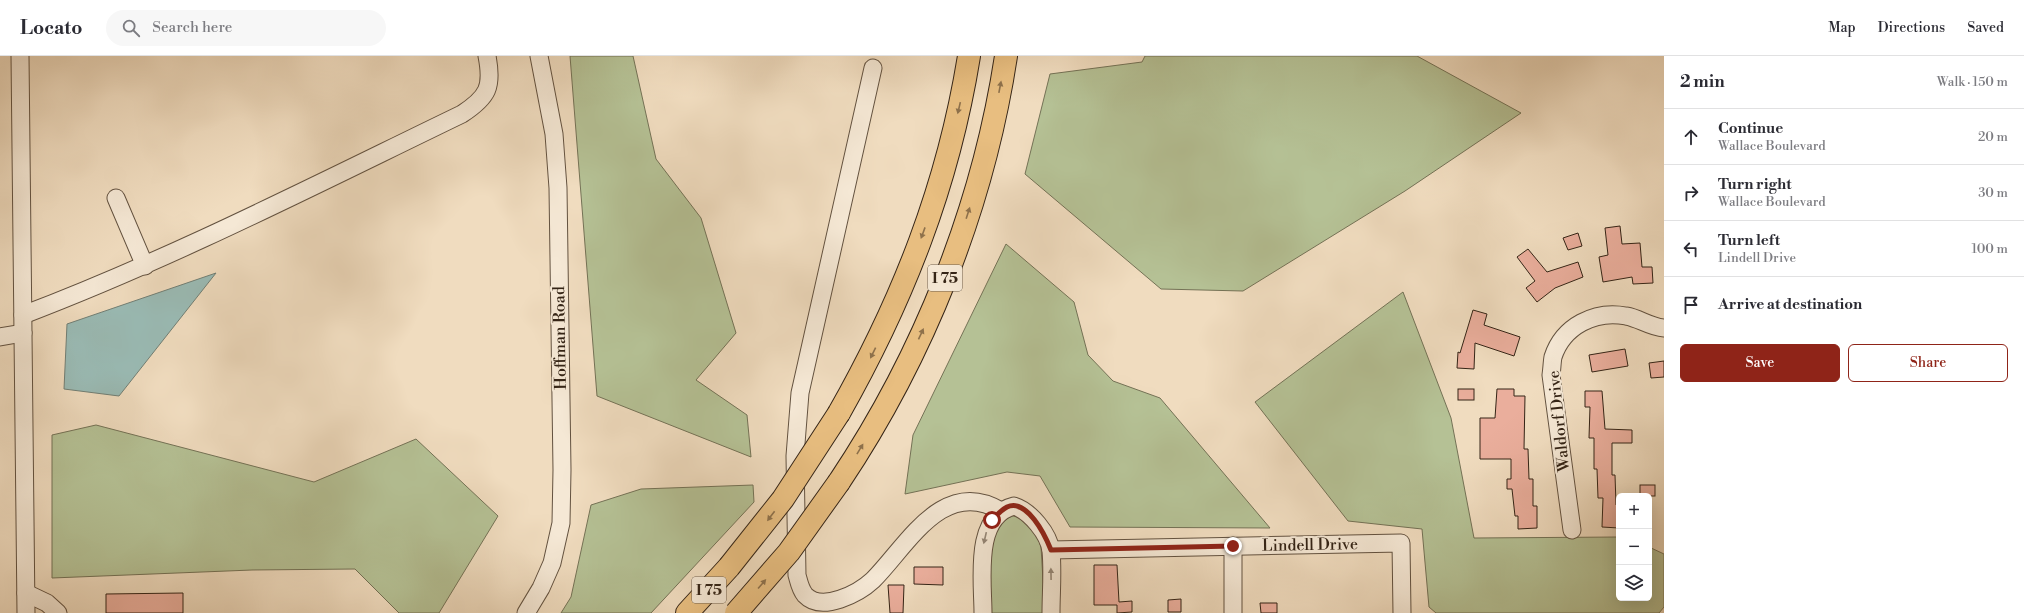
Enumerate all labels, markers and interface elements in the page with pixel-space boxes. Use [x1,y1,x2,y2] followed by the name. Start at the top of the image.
[106,10,386,46] search box
[20,16,82,40] text: Locato
[120,17,142,39] icon: search
[152,18,232,37] text: Search here
[1828,19,1856,37] text: Map
[1878,19,1945,37] text: Directions
[1967,19,2004,37] text: Saved
[1680,71,1725,93] text: 2 min
[1937,74,2008,90] text: Walk · 150 m
[998,81,1004,93] one-way arrow
[955,102,961,114] one-way arrow
[1718,119,1783,138] text: Continue
[1680,126,1702,148] icon: ahead
[1978,129,2008,145] text: 20 m
[1718,138,1826,154] text: Wallace Boulevard
[1718,175,1792,194] text: Turn right
[1680,182,1702,204] icon: right
[1978,185,2008,201] text: 30 m
[1718,194,1826,210] text: Wallace Boulevard
[965,207,971,219] one-way arrow
[920,227,926,239] one-way arrow
[1718,231,1780,250] text: Turn left
[1680,238,1702,260] icon: left
[1972,241,2008,257] text: 100 m
[1718,250,1796,266] text: Lindell Drive
[928,265,962,291] road number: I 75
[549,286,571,390] street label: Hoffman Road
[1680,294,1702,316] icon: arrive
[1718,295,1862,314] text: Arrive at destination
[918,329,924,340] one-way arrow
[1680,344,1840,382] button: Save
[1848,344,2008,382] button: Share
[870,347,876,358] one-way arrow
[1544,369,1574,474] street label: Waldorf Drive
[857,443,864,455] one-way arrow
[1616,493,1652,601] map controls
[1616,493,1652,529] button: +
[767,510,775,521] one-way arrow
[983,511,1001,529] route start
[1616,529,1652,565] button: −
[982,532,988,544] one-way arrow
[1262,534,1358,556] street label: Lindell Drive
[1224,537,1242,555] route end
[1616,565,1652,601] button: layers
[1048,567,1054,580] one-way arrow
[692,577,726,603] road number: I 75
[758,578,767,589] one-way arrow

